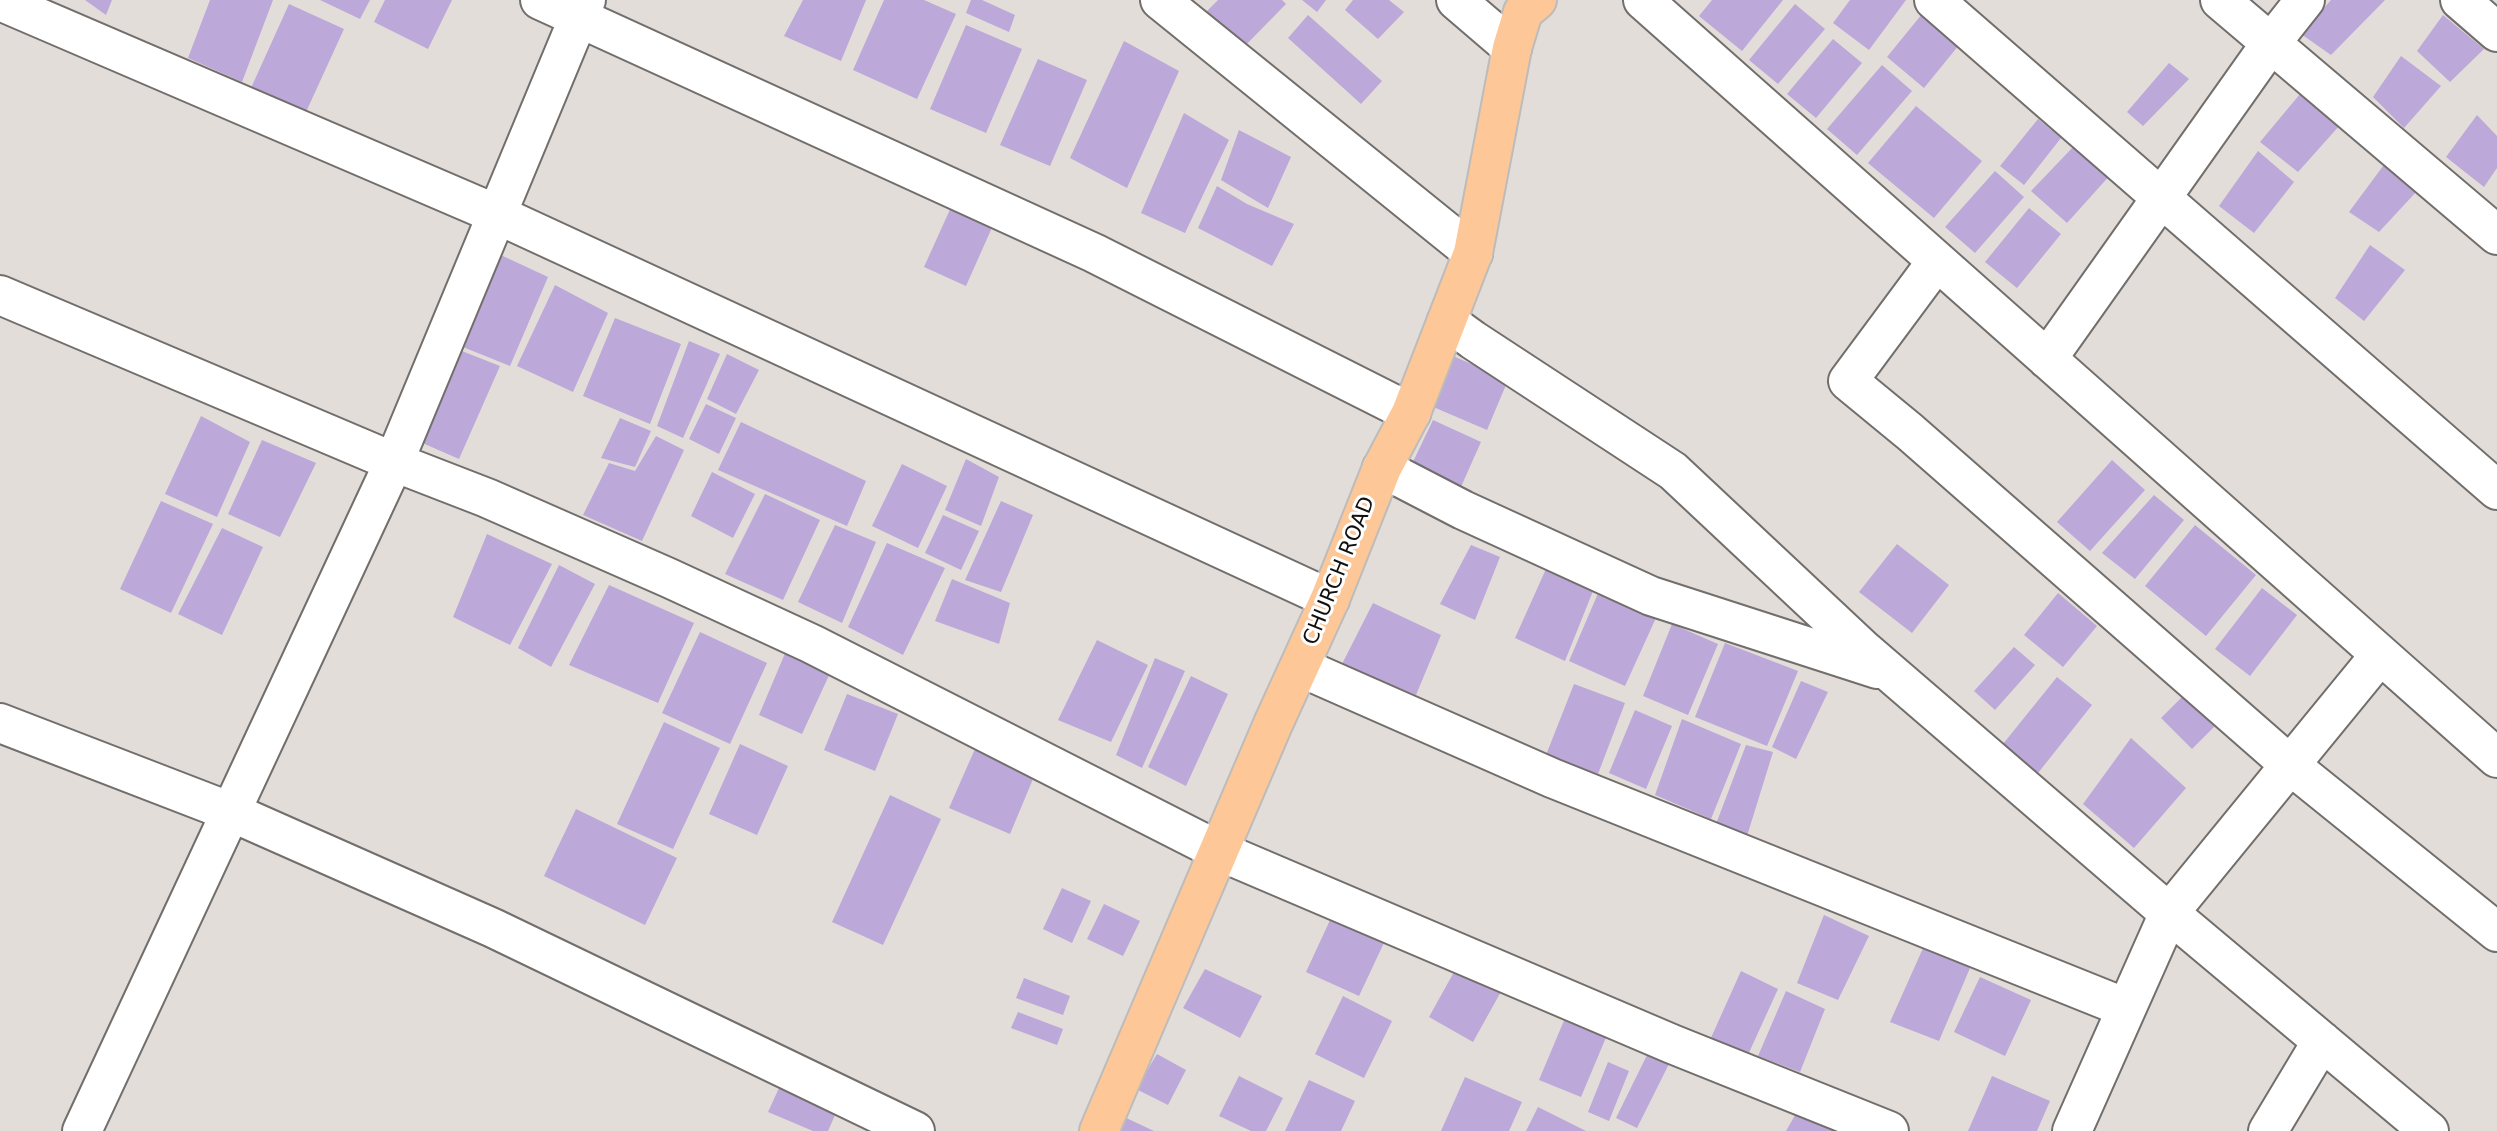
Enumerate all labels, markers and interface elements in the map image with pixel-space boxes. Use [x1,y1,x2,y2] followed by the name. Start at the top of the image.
[1299,493,1381,649] street label: CHURCH ROAD

